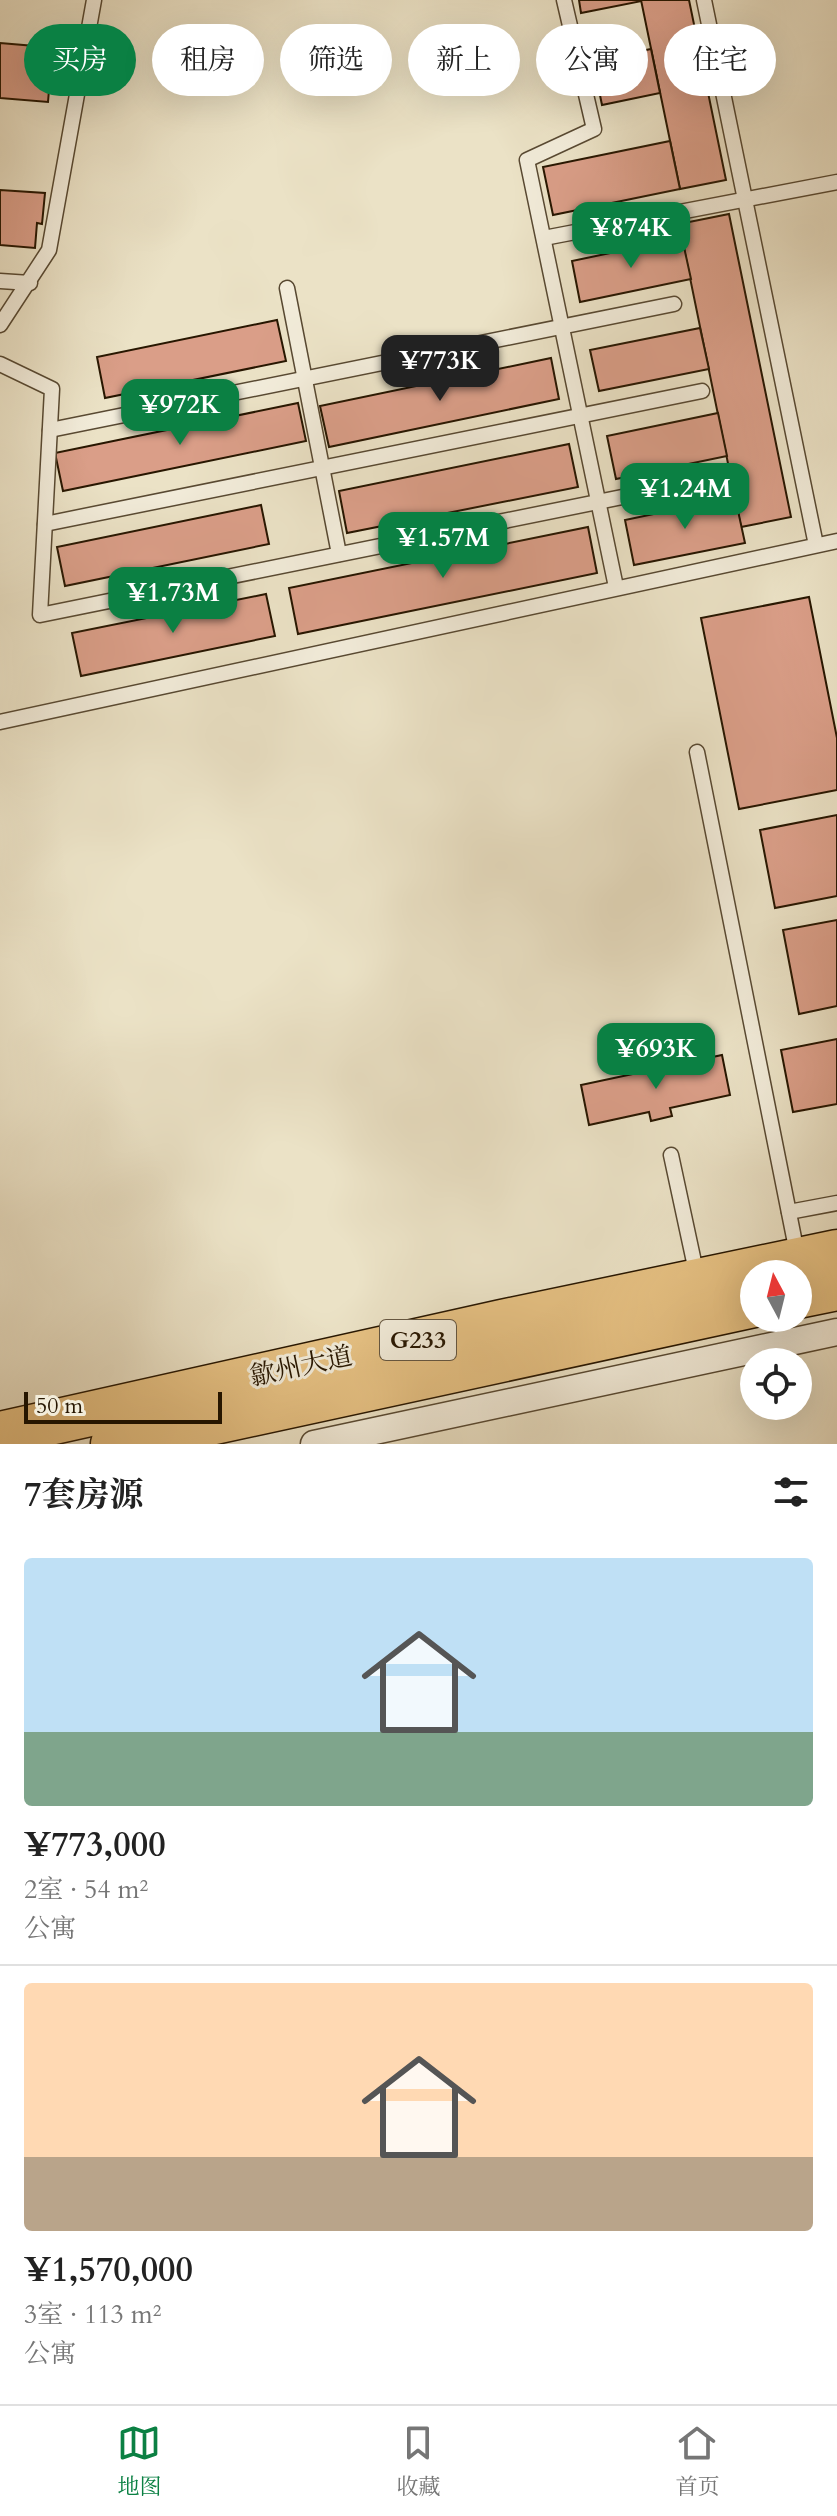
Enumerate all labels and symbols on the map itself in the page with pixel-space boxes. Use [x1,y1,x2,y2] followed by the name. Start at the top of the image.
[575,202,687,270] pin: ¥874K
[384,335,496,403] pin: ¥773K
[124,379,236,447] pin: ¥972K
[620,463,750,531] pin: ¥1.24M
[378,512,508,580] pin: ¥1.57M
[108,567,238,635] pin: ¥1.73M
[600,1023,712,1091] pin: ¥693K
[740,1260,812,1332] north arrow
[380,1320,456,1360] road number: G233
[246,1338,356,1394] street label: 歙州大道
[24,1388,222,1424] scale bar

